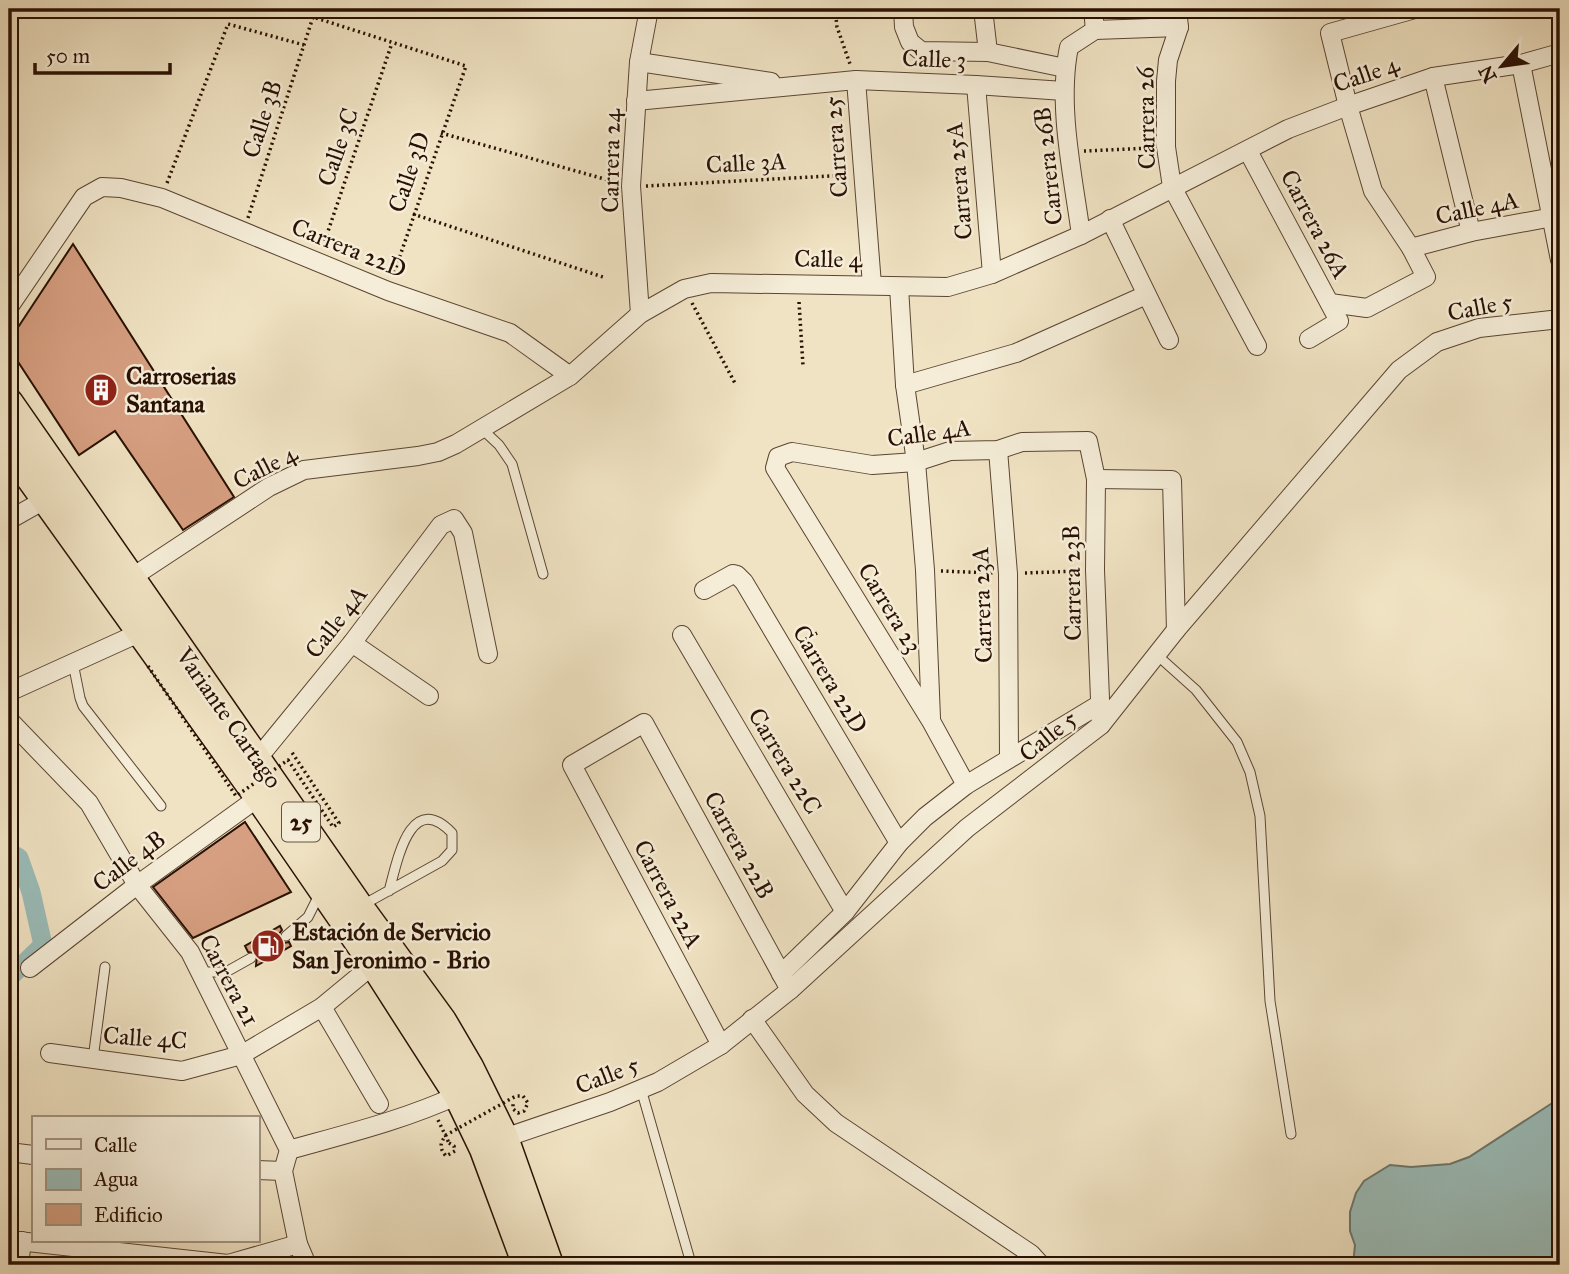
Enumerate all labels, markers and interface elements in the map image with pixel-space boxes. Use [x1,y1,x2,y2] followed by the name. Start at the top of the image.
[35,32,170,76] scale bar
[1468,32,1538,102] north arrow
[46,43,91,69] text: 50 m
[901,43,967,75] street label: Calle 3
[1329,49,1404,99] street label: Calle 4
[1474,61,1502,87] text: N
[1130,66,1162,170] street label: Carrera 26
[235,76,289,162] street label: Calle 3B
[817,95,855,199] street label: Carrera 25
[311,104,365,190] street label: Calle 3C
[1027,105,1069,227] street label: Carrera 26B
[595,108,627,213] street label: Carrera 24
[939,121,979,241] street label: Carrera 25A
[381,128,437,216] street label: Calle 3D
[705,146,787,180] street label: Calle 3A
[1274,164,1356,284] street label: Carrera 26A
[1433,185,1521,231] street label: Calle 4A
[287,211,411,285] street label: Carrera 22D
[794,243,863,275] street label: Calle 4
[1445,286,1515,328] street label: Calle 5
[126,361,236,419] place label: Carroserias Santana
[82,371,120,409] building icon: Carroserias Santana
[885,412,973,454] street label: Calle 4A
[228,438,303,496] street label: Calle 4
[1056,525,1088,641] street label: Carrera 23B
[965,546,999,664] street label: Carrera 23A
[851,557,929,659] street label: Carrera 23
[298,580,374,664] street label: Calle 4A
[786,619,874,739] street label: Carrera 22D
[169,641,289,794] street label: Variante Cartago
[742,702,828,820] street label: Carrera 22C
[1013,704,1083,768] street label: Calle 5
[697,786,781,904] street label: Carrera 22B
[282,802,320,842] road number: 25
[87,824,171,898] street label: Calle 4B
[627,835,709,953] street label: Carrera 22A
[292,917,491,975] place label: Estación de Servicio San Jeronimo - Brio
[249,927,287,965] fuel station icon: Estación de Servicio San Jeronimo - Brio
[192,929,266,1031] street label: Carrera 21
[102,1020,188,1056] street label: Calle 4C
[571,1049,643,1101] street label: Calle 5
[32,1116,259,1242] legend
[94,1132,137,1158] text: Calle
[93,1166,138,1192] text: Agua
[94,1202,163,1228] text: Edificio

